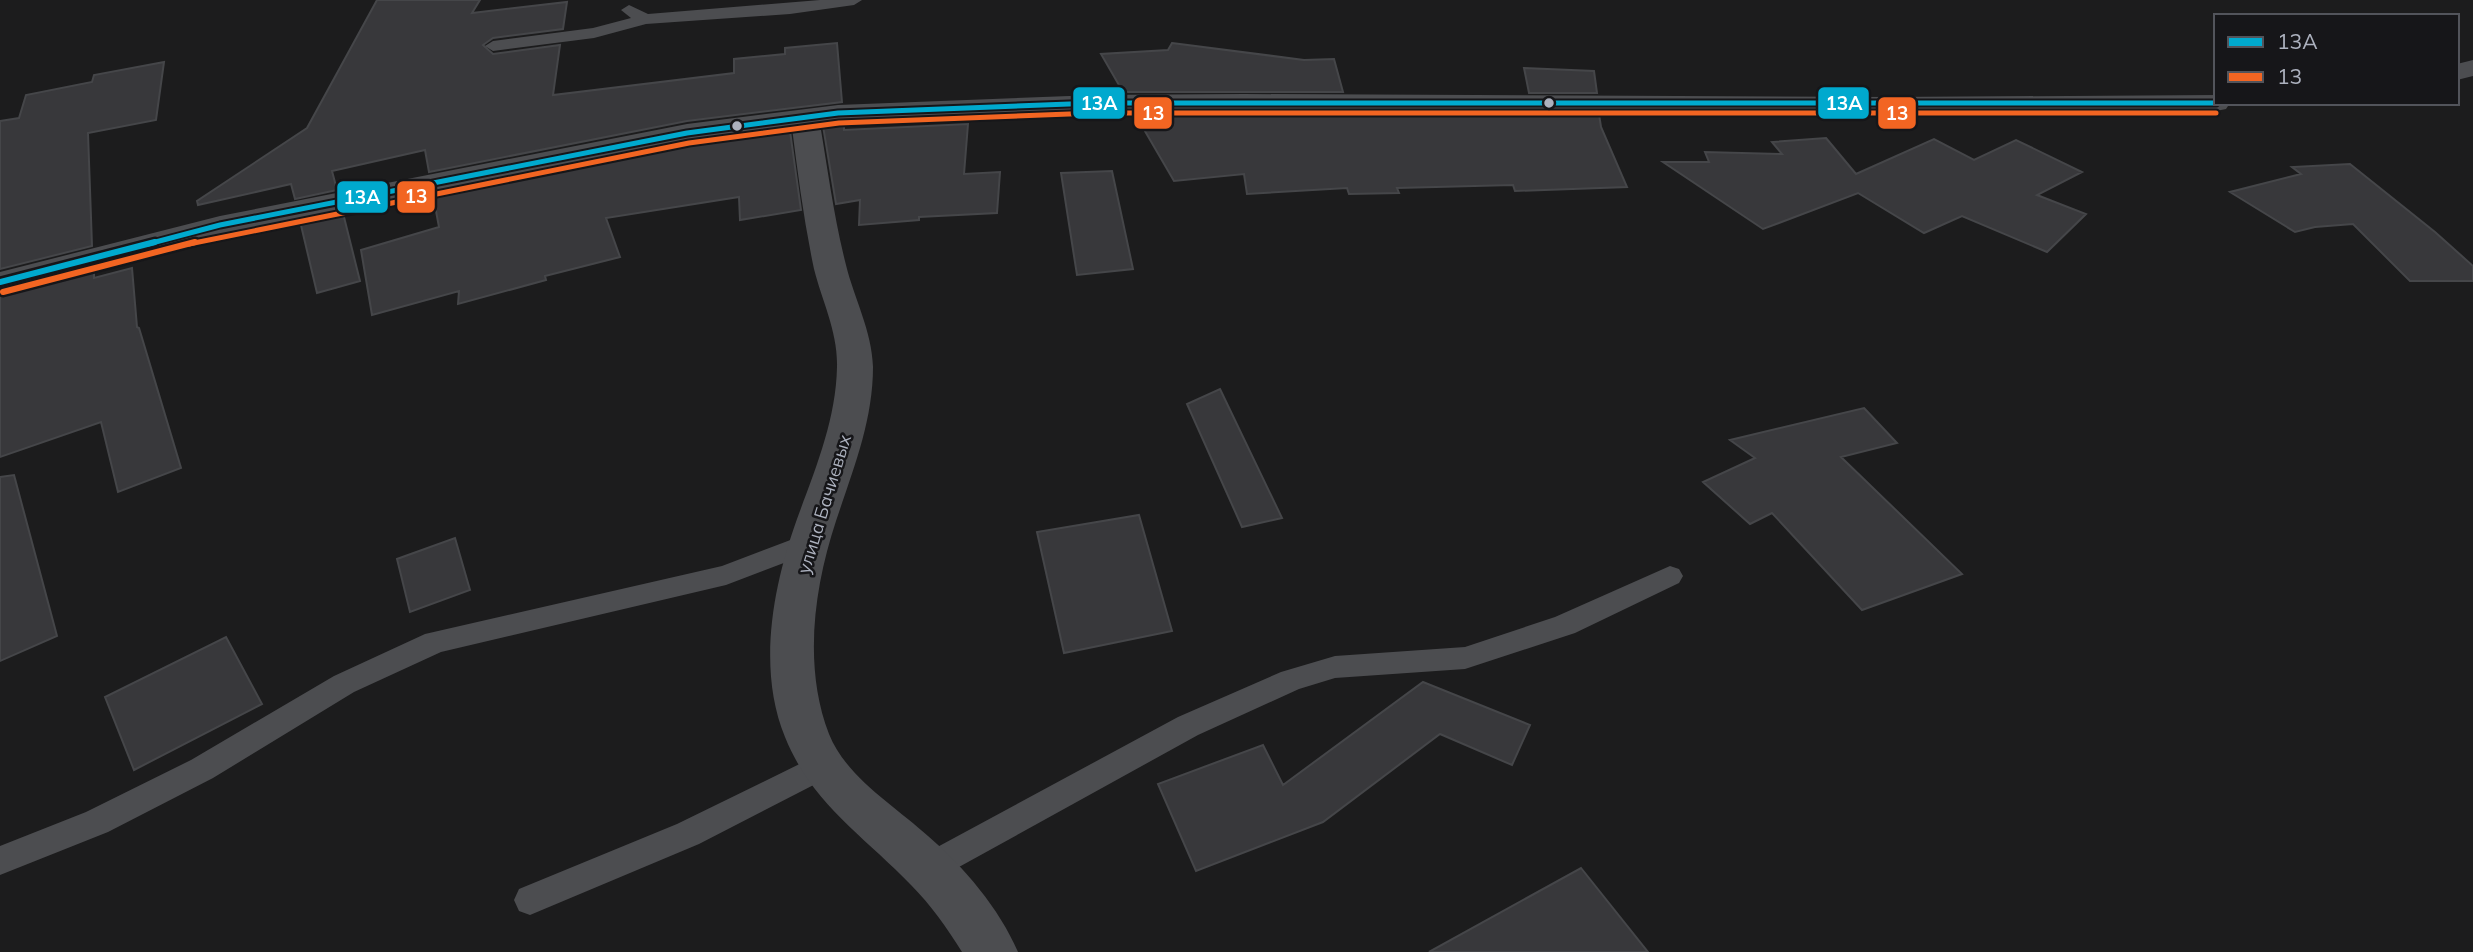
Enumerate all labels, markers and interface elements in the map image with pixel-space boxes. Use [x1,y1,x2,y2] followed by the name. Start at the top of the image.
[2214,14,2459,105] legend
[2277,28,2318,54] text: 13А
[2277,63,2302,89] text: 13
[1072,86,1126,120] line badge: 13А
[1817,86,1870,120] line badge: 13А
[1080,91,1118,115] text: 13А
[1825,91,1863,115] text: 13А
[1133,96,1173,130] line badge: 13
[1542,96,1556,110] unlabelled marker
[1877,96,1917,130] line badge: 13
[1142,101,1164,125] text: 13
[1886,101,1908,125] text: 13
[730,119,744,133] unlabelled marker
[336,180,389,214] line badge: 13А
[396,180,436,214] line badge: 13
[405,184,427,208] text: 13
[343,185,381,209] text: 13А
[792,431,856,576] street label: улица Бачиевых

